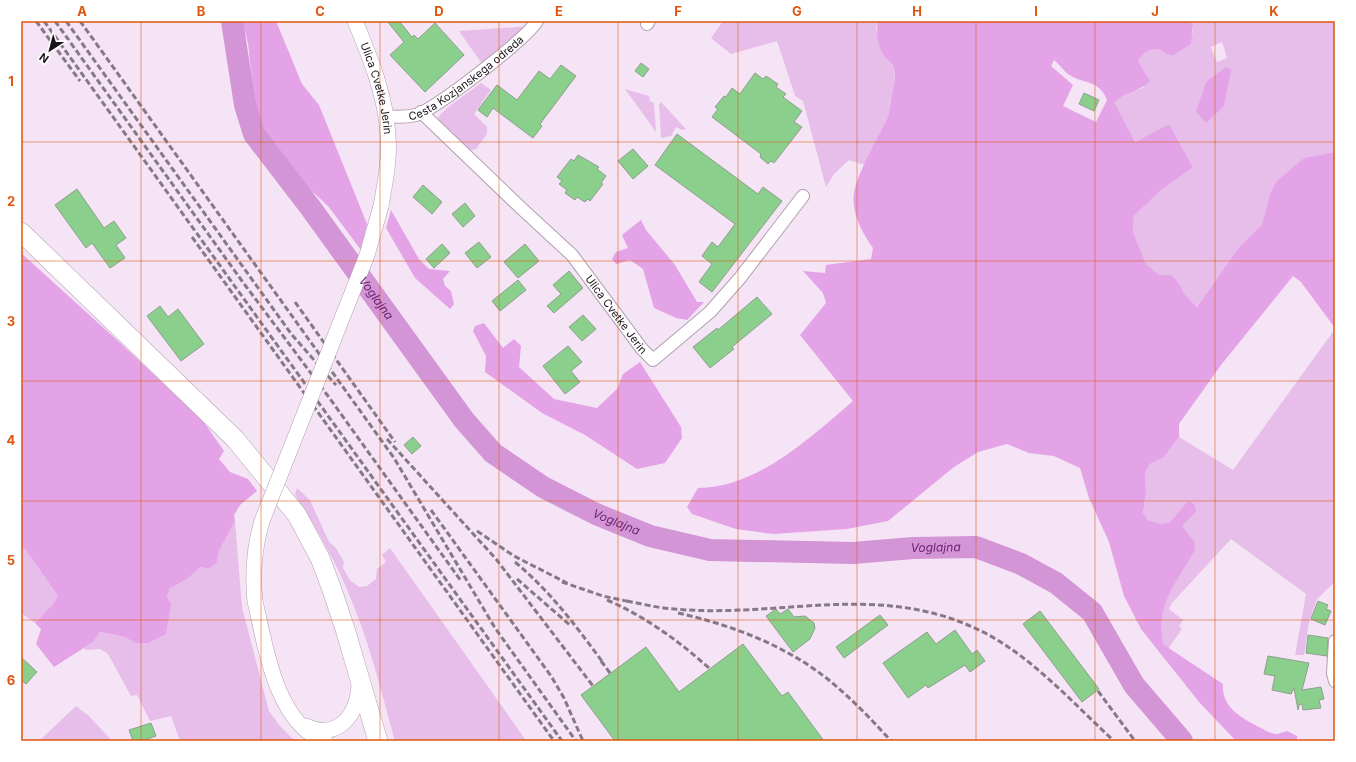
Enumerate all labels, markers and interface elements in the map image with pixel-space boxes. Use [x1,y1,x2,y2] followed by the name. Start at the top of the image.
[77,3,87,19] text: A
[197,3,206,19] text: B
[315,3,325,19] text: C
[434,3,444,19] text: D
[555,3,563,19] text: E
[674,3,682,19] text: F
[792,3,802,19] text: G
[912,3,922,19] text: H
[1034,3,1038,19] text: I
[1151,3,1159,19] text: J
[1269,3,1279,19] text: K
[30,30,70,70] north arrow
[408,32,526,123] street label: Cesta Kozjanskega odreda
[357,40,395,135] street label: Ulica Cvetke Jerin
[37,50,52,66] text: N
[8,73,14,89] text: 1
[7,193,15,209] text: 2
[582,272,650,357] street label: Ulica Cvetke Jerin
[356,273,397,323] water label: Voglajna
[7,313,15,329] text: 3
[7,432,16,448] text: 4
[591,505,642,538] water label: Voglajna
[911,539,961,555] water label: Voglajna
[7,552,15,568] text: 5
[7,672,15,688] text: 6

